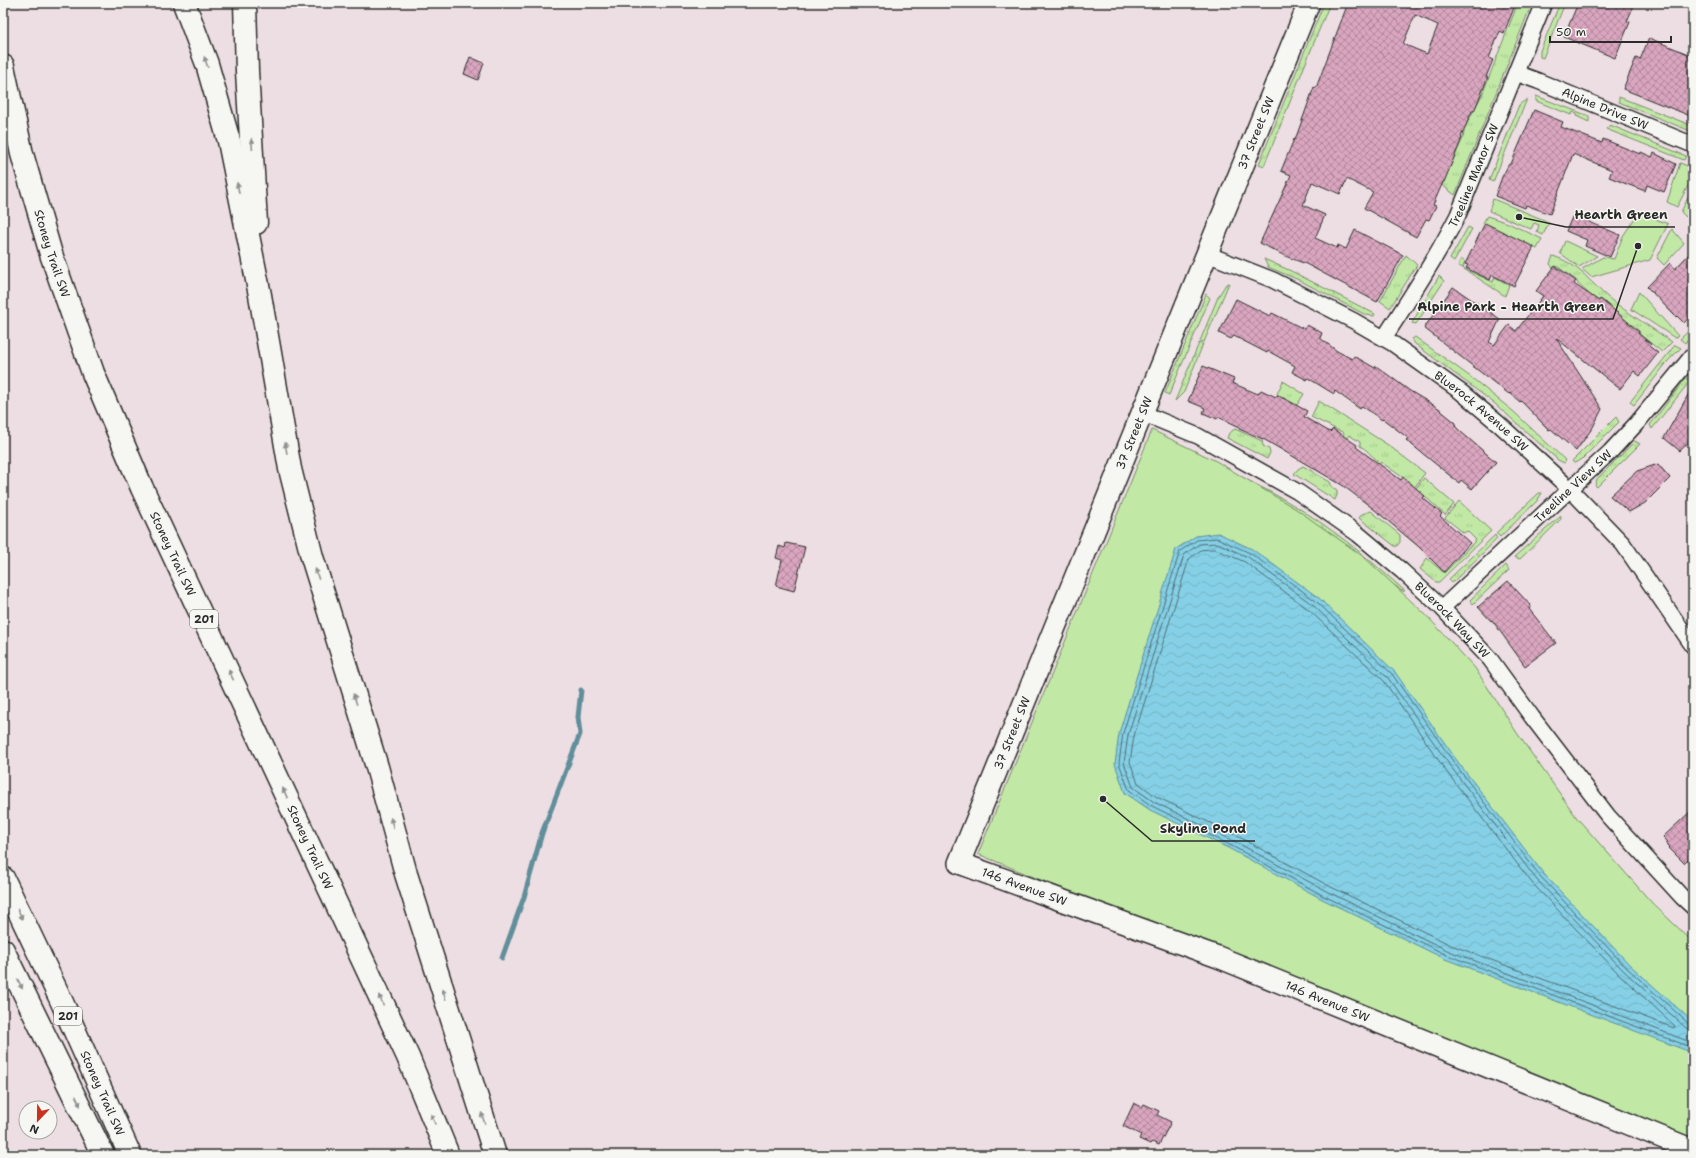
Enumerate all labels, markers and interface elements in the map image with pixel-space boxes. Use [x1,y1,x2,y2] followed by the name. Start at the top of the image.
[1550,18,1671,44] scale bar
[1556,24,1586,40] text: 50 m
[203,56,209,68] one-way arrow
[1559,84,1651,134] street label: Alpine Drive SW
[1234,94,1278,172] street label: 37 Street SW
[1445,121,1502,230] street label: Treeline Manor SW
[248,138,255,150] one-way arrow
[235,182,241,194] one-way arrow
[1566,202,1675,227] callout: Hearth Green
[1574,206,1668,223] text: Hearth Green
[31,208,74,300] street label: Stoney Trail SW
[1409,294,1613,319] callout: Alpine Park - Hearth Green
[1417,298,1605,315] text: Alpine Park - Hearth Green
[1431,367,1532,455] street label: Bluerock Avenue SW
[1112,394,1156,472] street label: 37 Street SW
[283,442,289,454] one-way arrow
[1531,446,1615,526] street label: Treeline View SW
[146,509,199,599] street label: Stoney Trail SW
[314,568,320,580] one-way arrow
[1411,579,1493,662] street label: Bluerock Way SW
[190,610,218,628] road number: 201
[228,669,234,681] one-way arrow
[352,692,358,704] one-way arrow
[990,694,1034,772] street label: 37 Street SW
[282,788,288,799] one-way arrow
[283,802,337,892] street label: Stoney Trail SW
[1152,816,1255,841] callout: Skyline Pond
[389,817,395,829] one-way arrow
[1160,820,1246,837] text: Skyline Pond
[979,864,1069,910] street label: 146 Avenue SW
[17,908,23,919] one-way arrow
[1283,977,1372,1026] street label: 146 Avenue SW
[17,979,23,990] one-way arrow
[441,988,447,1000] one-way arrow
[378,994,384,1006] one-way arrow
[54,1007,82,1025] road number: 201
[77,1048,128,1138] street label: Stoney Trail SW
[75,1095,81,1107] one-way arrow
[18,1100,58,1140] north arrow
[480,1111,486,1123] one-way arrow
[430,1112,436,1124] one-way arrow
[27,1120,41,1137] text: N

